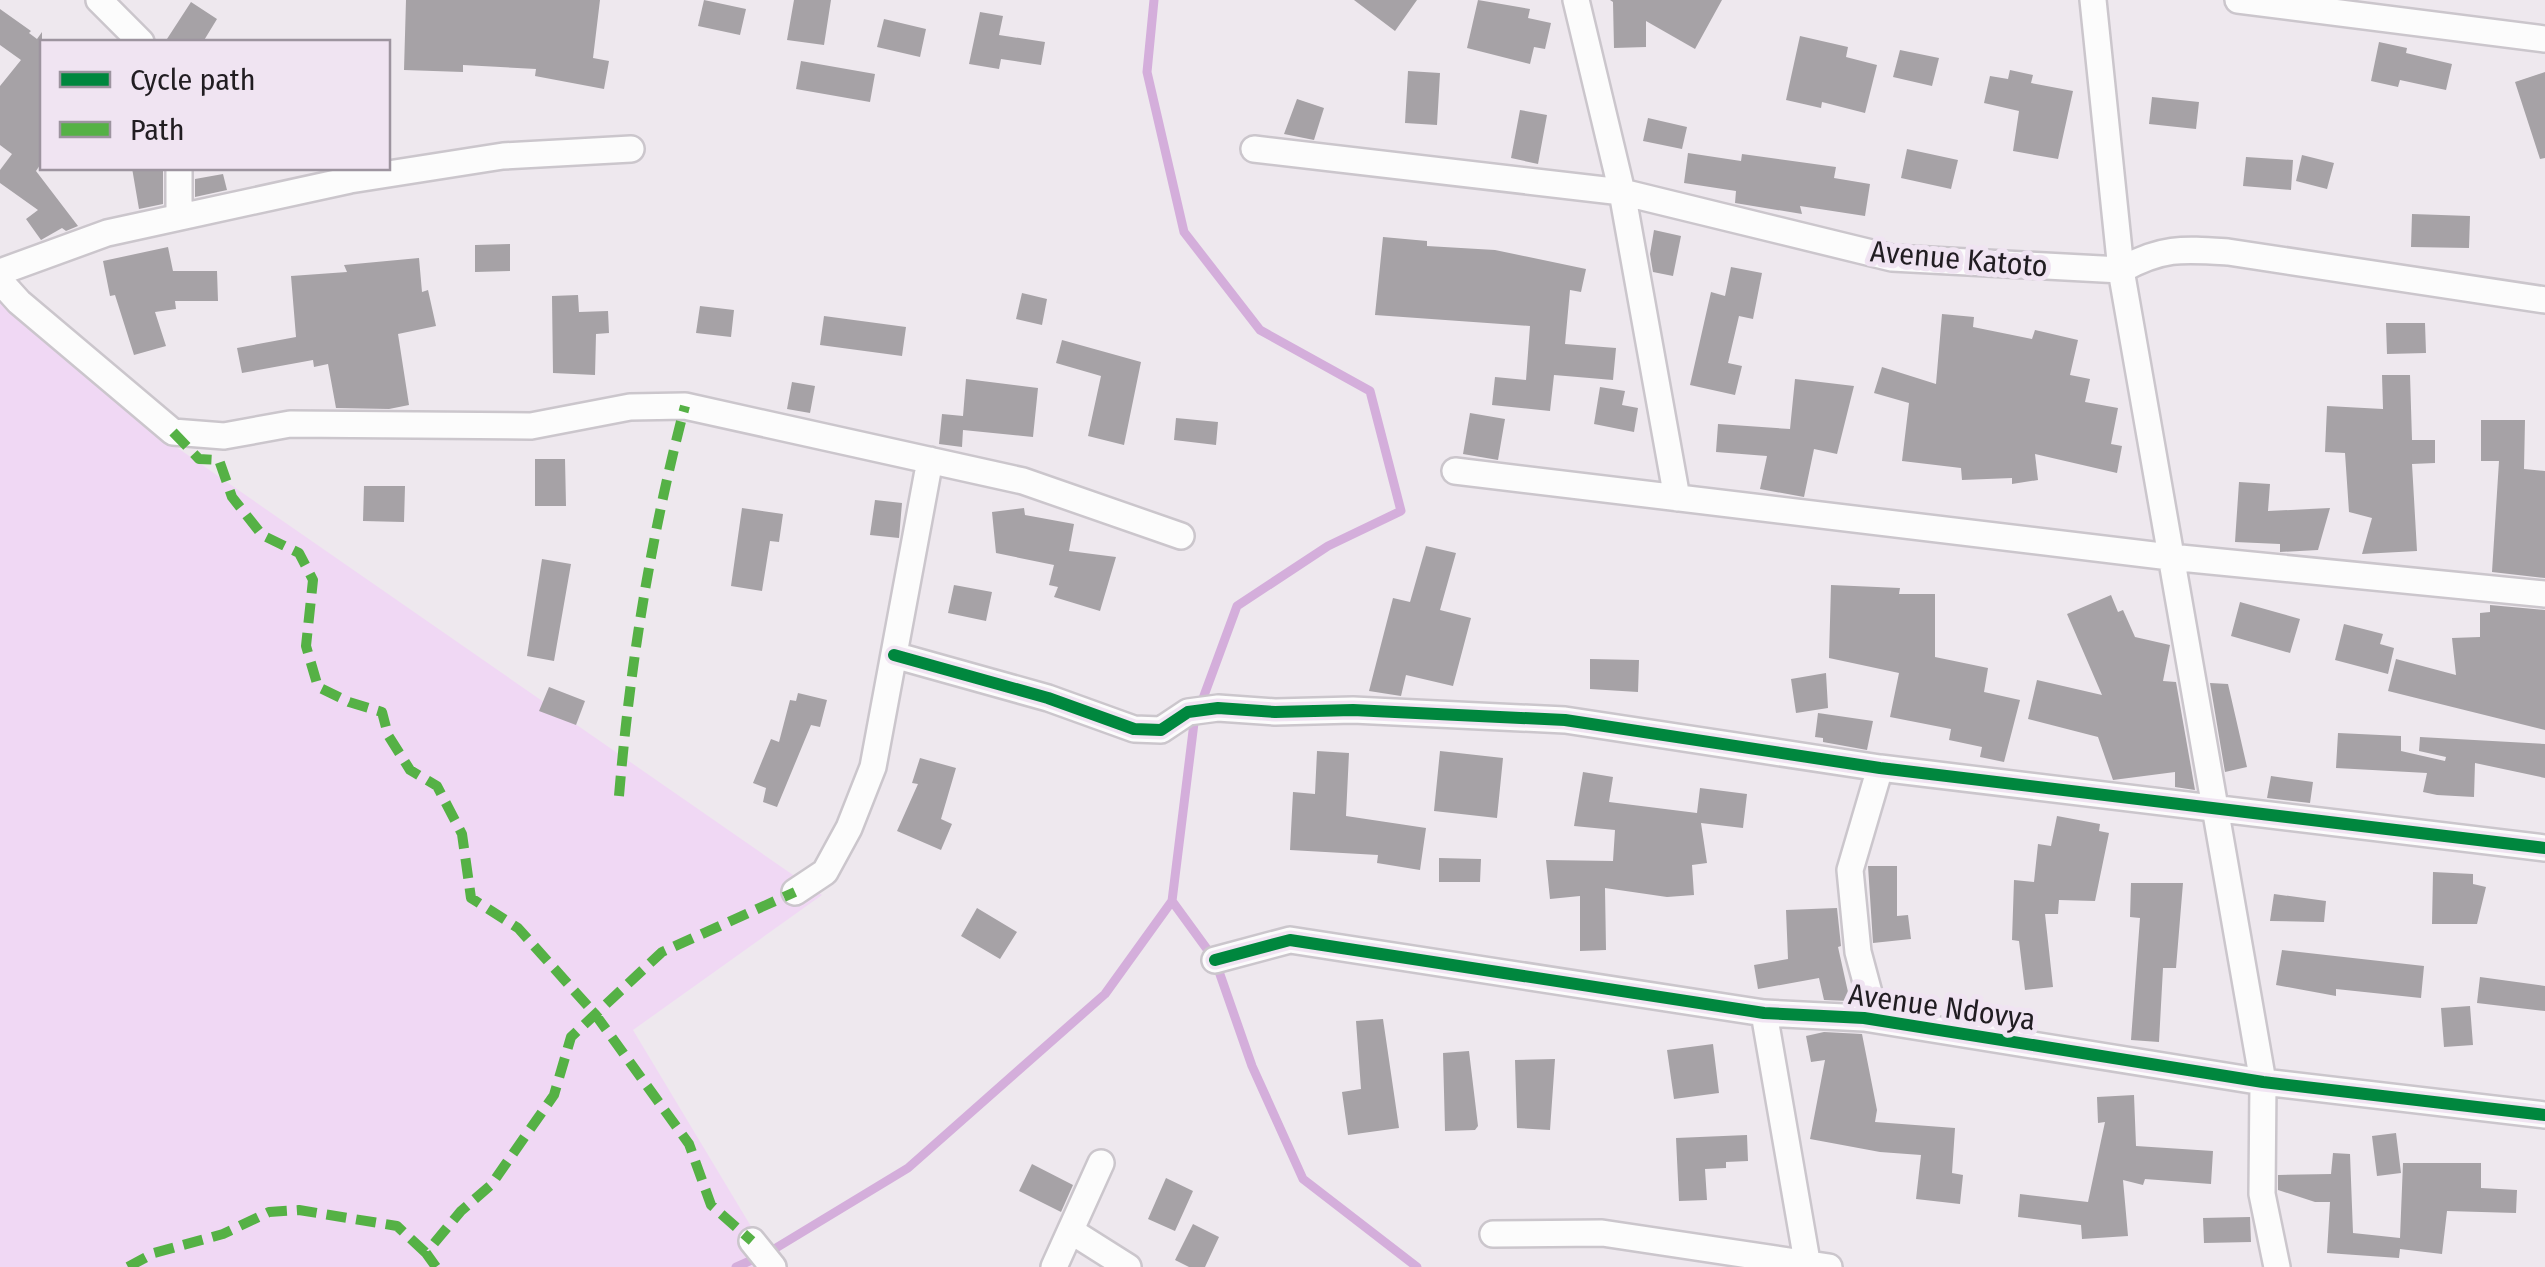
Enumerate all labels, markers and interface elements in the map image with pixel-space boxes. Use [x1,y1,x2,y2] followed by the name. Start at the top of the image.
[40,40,390,170] legend
[130,62,256,98] text: Cycle path
[130,112,184,148] text: Path
[1869,233,2049,285] street label: Avenue Katoto
[1846,976,2038,1038] street label: Avenue Ndovya

